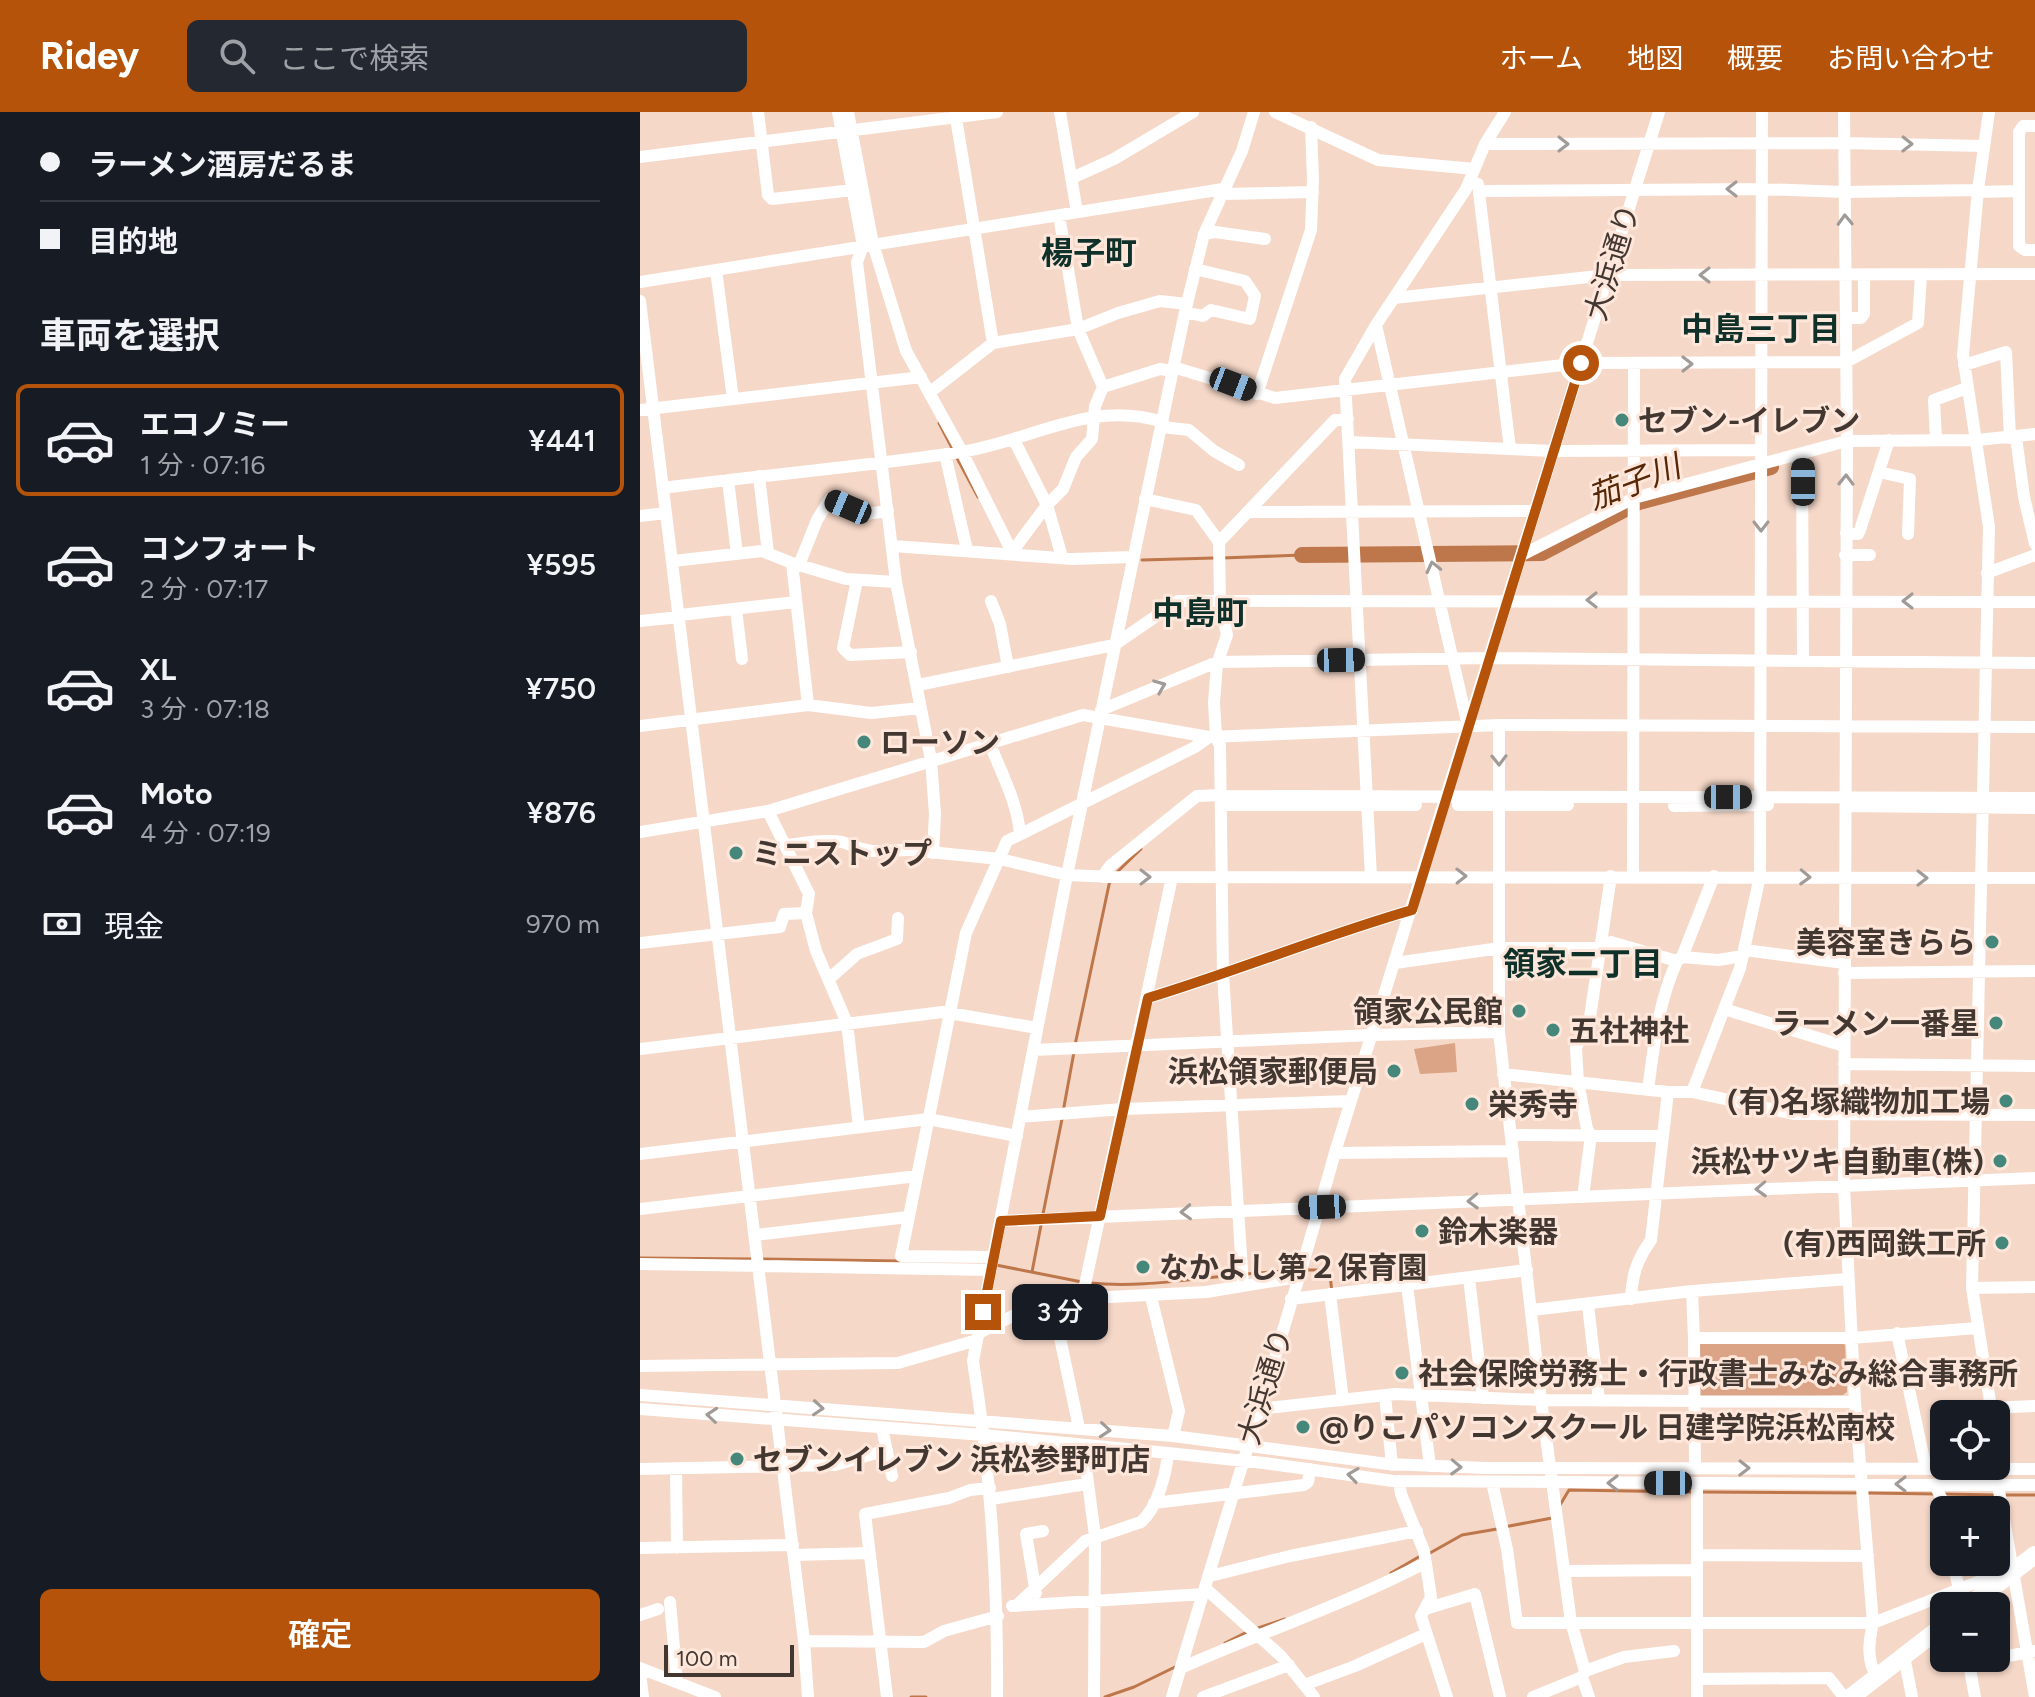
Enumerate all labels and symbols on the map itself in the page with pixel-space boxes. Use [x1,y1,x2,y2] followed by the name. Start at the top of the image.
[1557,135,1570,153] one-way arrow
[1901,136,1914,153] one-way arrow
[1725,181,1738,198] one-way arrow
[1577,199,1647,325] street label: 大浜通り
[1836,213,1853,226] one-way arrow
[1041,234,1137,272] district label: 楊子町
[1698,266,1711,284] one-way arrow
[1681,310,1841,348] district label: 中島三丁目
[1563,345,1599,381] route start
[1681,355,1694,373] one-way arrow
[1206,364,1260,404] car
[1638,402,1860,439] place label: セブン-イレブン
[1613,411,1631,429] marker: セブン-イレブン
[1582,446,1688,517] water label: 茄子川
[1791,458,1815,506] car
[1838,473,1855,486] one-way arrow
[821,487,875,527] car
[1752,520,1770,533] one-way arrow
[1425,561,1442,575] one-way arrow
[1585,592,1598,609] one-way arrow
[1901,592,1914,610] one-way arrow
[1152,594,1248,632] district label: 中島町
[1317,648,1365,672] car
[1152,679,1166,696] one-way arrow
[880,724,1000,761] place label: ローソン
[855,733,873,751] marker: ローソン
[1490,754,1508,767] one-way arrow
[1704,785,1752,809] car
[752,835,932,872] place label: ミニストップ
[727,844,745,862] marker: ミニストップ
[1139,868,1152,886] one-way arrow
[1455,868,1468,885] one-way arrow
[1799,869,1812,886] one-way arrow
[1916,869,1929,887] one-way arrow
[1796,924,1976,961] place label: 美容室きらら
[1983,933,2001,951] marker: 美容室きらら
[1503,945,1663,983] district label: 領家二丁目
[1353,993,1503,1030] place label: 領家公民館
[1510,1002,1528,1020] marker: 領家公民館
[1771,1005,1980,1042] place label: ラーメン一番星
[1569,1012,1689,1049] place label: 五社神社
[1987,1014,2005,1032] marker: ラーメン一番星
[1544,1021,1562,1039] marker: 五社神社
[1168,1053,1378,1090] place label: 浜松領家郵便局
[1385,1062,1403,1080] marker: 浜松領家郵便局
[1727,1083,1990,1120] place label: (有)名塚織物加工場
[1488,1086,1578,1123] place label: 栄秀寺
[1997,1092,2015,1110] marker: (有)名塚織物加工場
[1463,1095,1481,1113] marker: 栄秀寺
[1691,1143,1984,1180] place label: 浜松サツキ自動車(株)
[1991,1152,2009,1170] marker: 浜松サツキ自動車(株)
[1754,1181,1767,1198] one-way arrow
[1466,1192,1479,1209] one-way arrow
[1298,1194,1346,1220] car
[1179,1204,1192,1221] one-way arrow
[1438,1213,1558,1250] place label: 鈴木楽器
[1413,1222,1431,1240] marker: 鈴木楽器
[1783,1225,1986,1262] place label: (有)西岡鉄工所
[1993,1234,2011,1252] marker: (有)西岡鉄工所
[1159,1249,1428,1286] place label: なかよし第２保育園
[1134,1258,1152,1276] marker: なかよし第２保育園
[1011,1284,1107,1340] callout: 3 分
[965,1294,1001,1330] route end
[1230,1323,1300,1449] street label: 大浜通り
[1418,1355,2018,1392] place label: 社会保険労務士・行政書士みなみ総合事務所
[1393,1364,1411,1382] marker: 社会保険労務士・行政書士みなみ総合事務所
[811,1399,824,1416] one-way arrow
[705,1407,718,1424] one-way arrow
[1319,1409,1895,1446] place label: @りこパソコンスクール 日建学院浜松南校
[1294,1418,1312,1436] marker: @りこパソコンスクール 日建学院浜松南校
[1099,1422,1112,1439] one-way arrow
[753,1441,1150,1478] place label: セブンイレブン 浜松参野町店
[728,1450,746,1468] marker: セブンイレブン 浜松参野町店
[1450,1458,1463,1475] one-way arrow
[1738,1459,1751,1476] one-way arrow
[1347,1467,1360,1484] one-way arrow
[1644,1471,1692,1495] car
[1606,1474,1619,1492] one-way arrow
[1894,1475,1907,1493] one-way arrow
[664,1641,794,1677] scale bar

